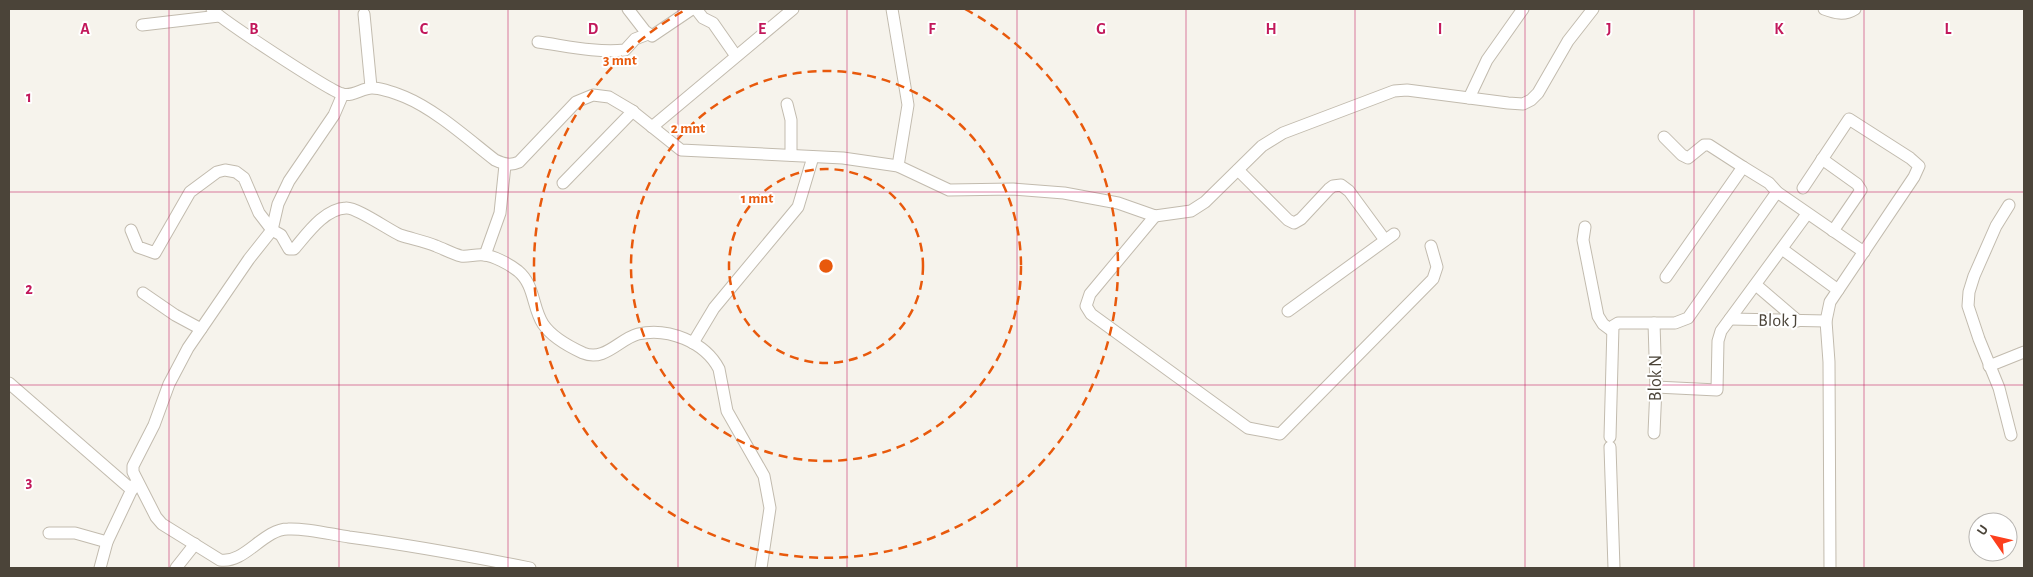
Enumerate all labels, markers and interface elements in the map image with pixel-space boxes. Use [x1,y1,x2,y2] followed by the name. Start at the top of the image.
[80,21,90,37] text: A
[249,21,259,37] text: B
[420,21,429,37] text: C
[588,21,599,37] text: D
[758,21,766,37] text: E
[928,21,936,37] text: F
[1096,21,1106,37] text: G
[1265,21,1277,37] text: H
[1438,21,1442,37] text: I
[1606,21,1612,37] text: J
[1774,21,1784,37] text: K
[1945,21,1952,37] text: L
[603,53,637,68] text: 3 mnt
[26,89,32,105] text: 1
[671,121,705,136] text: 2 mnt
[741,191,773,206] text: 1 mnt
[817,257,835,275] centre of rings
[25,281,33,297] text: 2
[1758,312,1798,330] street label: Blok J
[1647,355,1665,401] street label: Blok N
[26,474,33,490] text: 3
[1968,512,2018,562] north arrow
[1975,523,1991,538] text: U

